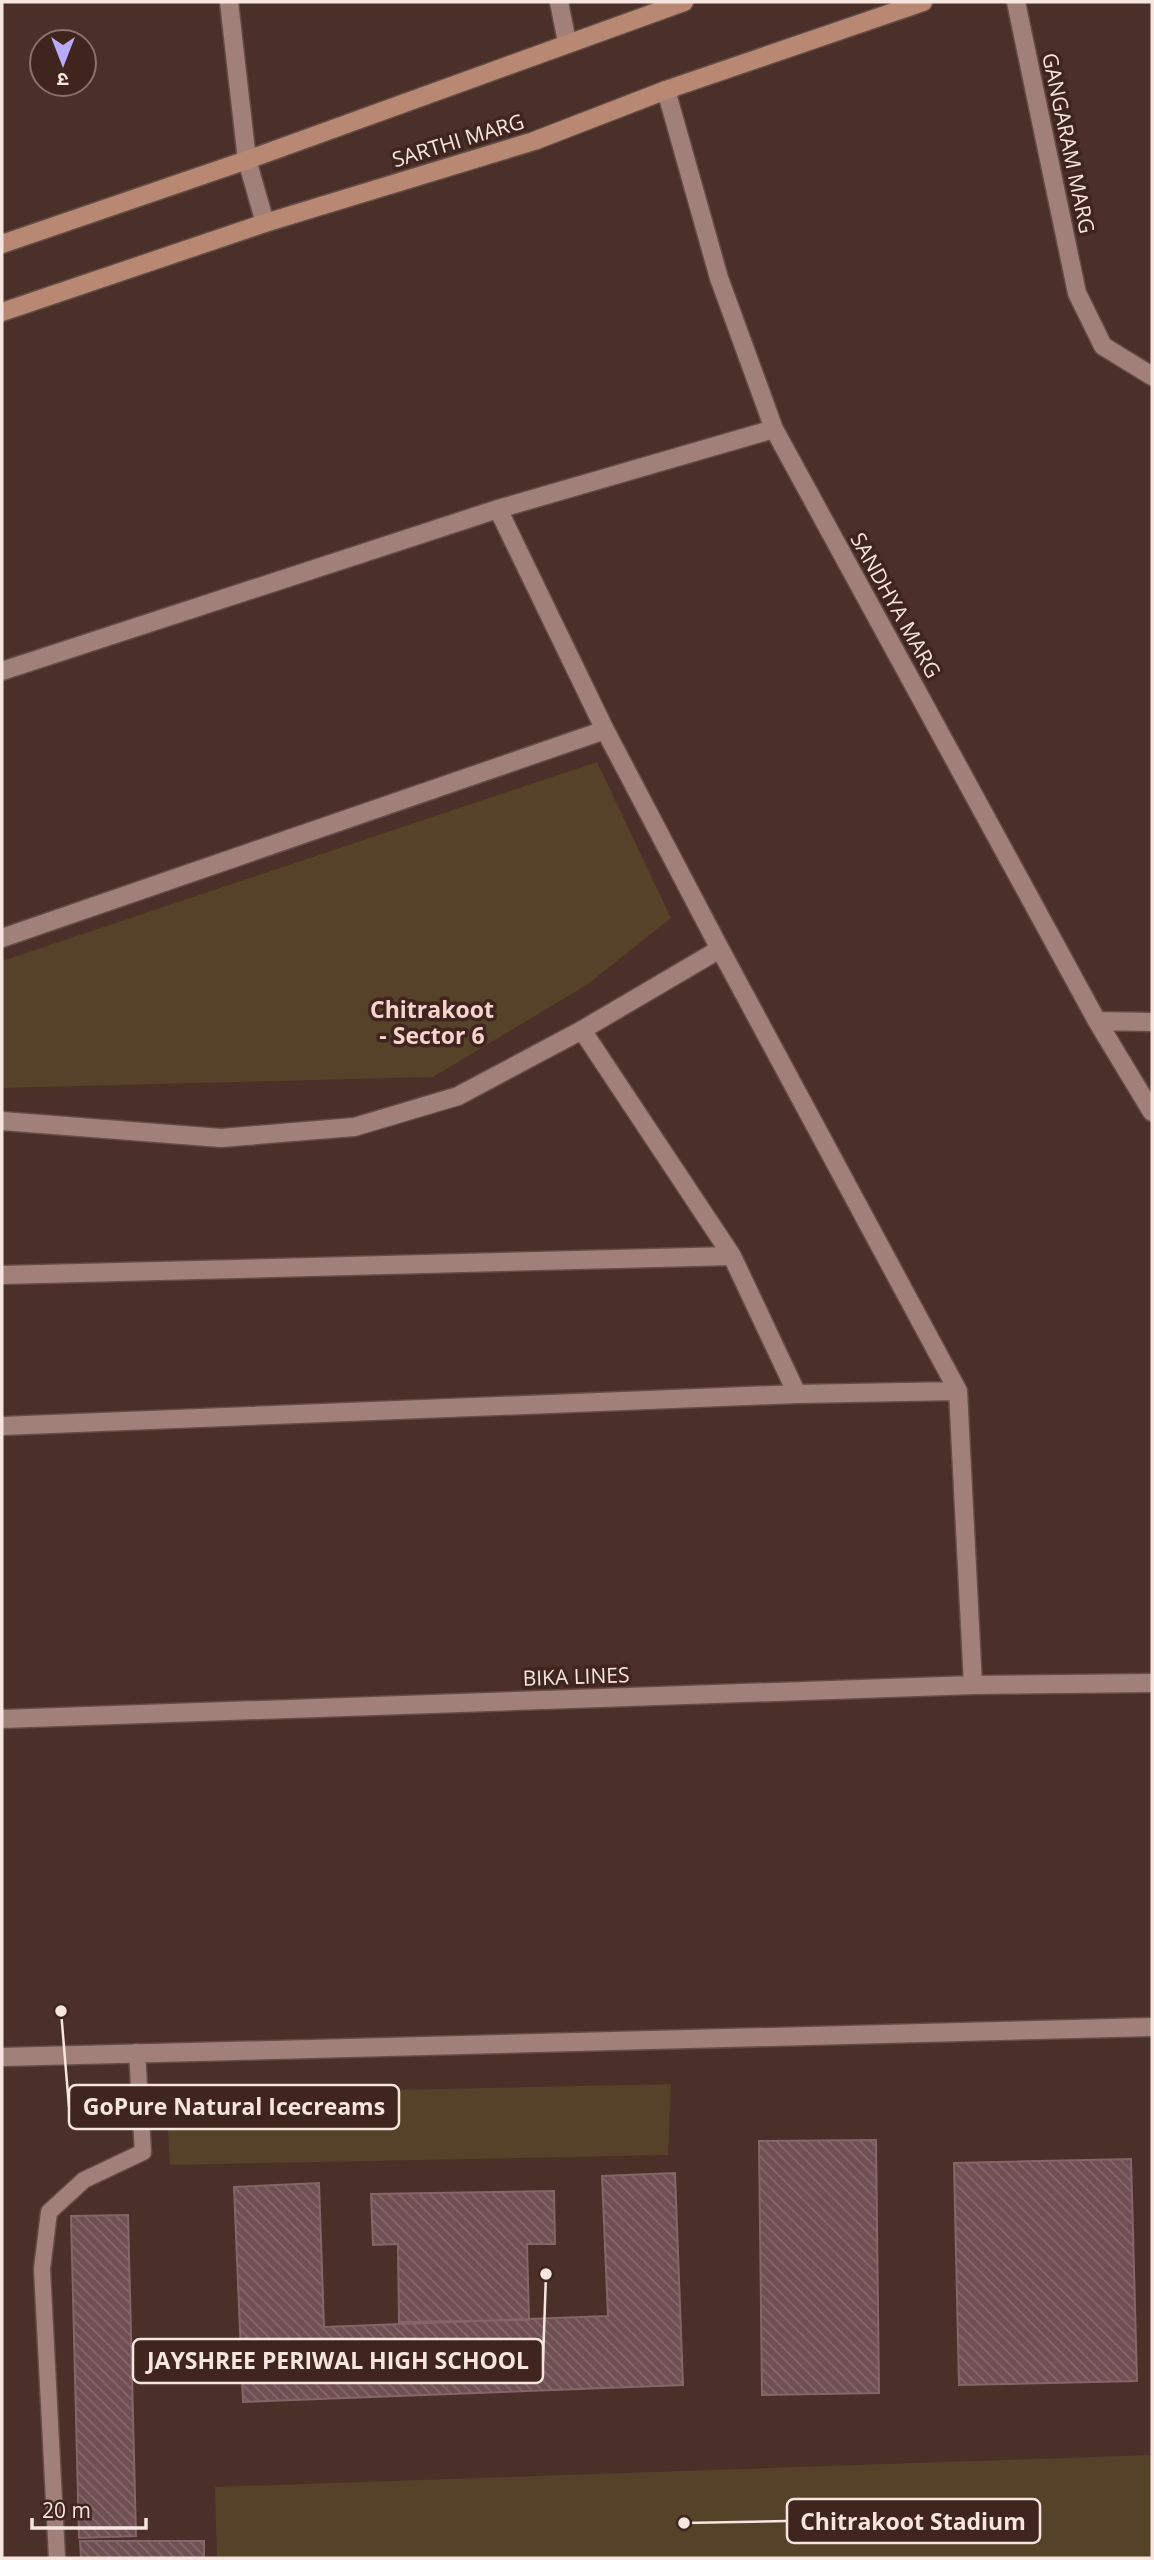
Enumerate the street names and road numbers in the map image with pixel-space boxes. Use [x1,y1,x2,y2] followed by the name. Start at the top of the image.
[1036,50,1102,236] street label: GANGARAM MARG
[389,107,527,173] street label: SARTHI MARG
[844,527,948,683] street label: SANDHYA MARG
[522,1660,630,1692] street label: BIKA LINES

